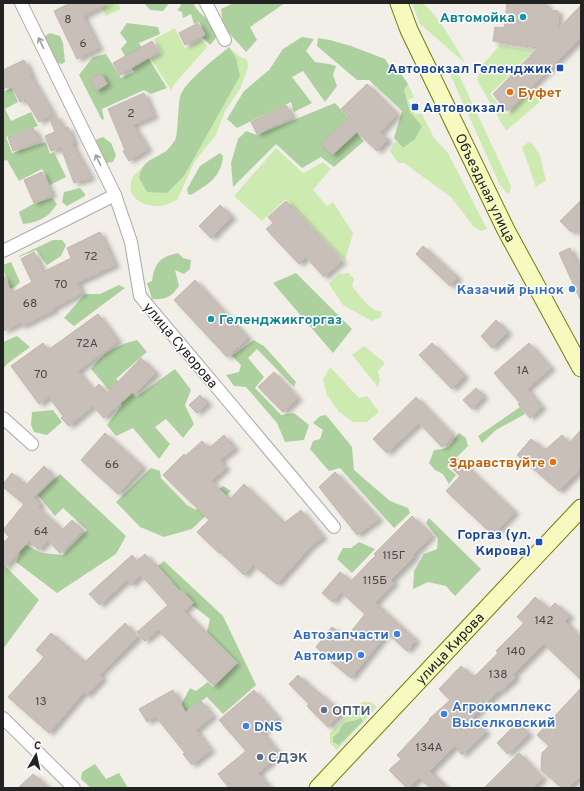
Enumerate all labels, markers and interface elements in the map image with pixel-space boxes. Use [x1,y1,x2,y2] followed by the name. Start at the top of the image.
[440,10,515,27] place label: Автомойка
[64,12,72,28] house number: 8
[518,12,528,22] marker: Автомойка
[79,36,87,52] house number: 6
[36,37,44,49] one-way arrow
[388,61,552,78] place label: Автовокзал Геленджик
[555,63,565,73] marker: Автовокзал Геленджик
[518,85,562,102] place label: Буфет
[505,87,515,97] marker: Буфет
[423,100,505,117] place label: Автовокзал
[410,102,420,112] marker: Автовокзал
[127,106,135,122] house number: 2
[451,131,518,246] street label: Объездная улица
[94,154,101,166] one-way arrow
[84,249,98,265] house number: 72
[54,277,68,293] house number: 70
[457,282,564,299] place label: Казачий рынок
[567,284,577,294] marker: Казачий рынок
[23,296,37,312] house number: 68
[139,300,221,392] street label: улица Суворова
[219,312,342,329] place label: Геленджикгоргаз
[206,314,216,324] marker: Геленджикгоргаз
[76,336,98,352] house number: 72А
[517,363,529,379] house number: 1А
[34,367,48,383] house number: 70
[449,455,545,472] place label: Здравствуйте
[105,457,119,473] house number: 66
[548,457,558,467] marker: Здравствуйте
[34,524,48,540] house number: 64
[457,527,531,560] place label: Горгаз (ул. Кирова)
[534,537,544,547] marker: Горгаз (ул. Кирова)
[382,548,406,564] house number: 115Г
[363,573,387,589] house number: 115Б
[413,610,488,689] street label: улица Кирова
[534,613,554,629] house number: 142
[293,627,389,644] place label: Автозапчасти
[392,629,402,639] marker: Автозапчасти
[506,644,526,660] house number: 140
[294,648,353,665] place label: Автомир
[356,650,366,660] marker: Автомир
[488,667,508,683] house number: 138
[35,694,47,710] house number: 13
[452,699,555,732] place label: Агрокомплекс Выселковский
[332,703,370,720] place label: ОПТИ
[319,705,329,715] marker: ОПТИ
[439,709,449,719] marker: Агрокомплекс Выселковский
[254,719,283,736] place label: DNS
[241,721,251,731] marker: DNS
[16,735,56,775] north arrow
[33,739,42,754] text: С
[415,740,443,756] house number: 134А
[268,750,308,767] place label: СДЭК
[255,752,265,762] marker: СДЭК

